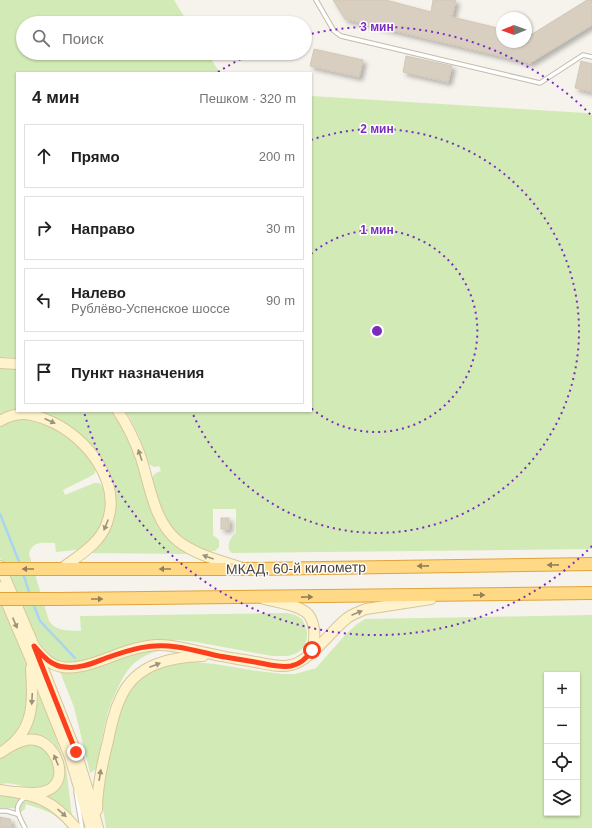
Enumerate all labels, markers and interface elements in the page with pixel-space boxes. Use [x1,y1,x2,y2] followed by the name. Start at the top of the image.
[496,12,532,48] north arrow
[16,16,312,60] search box
[360,20,394,34] text: 3 мин
[30,27,52,49] icon: search
[62,30,104,47] text: Поиск
[32,88,79,107] text: 4 мин
[199,91,296,106] text: Пешком · 320 m
[360,122,394,136] text: 2 мин
[33,145,55,167] icon: ahead
[71,148,120,165] text: Прямо
[259,149,295,164] text: 200 m
[33,217,55,239] icon: right
[71,220,135,237] text: Направо
[266,221,295,236] text: 30 m
[360,223,394,237] text: 1 мин
[71,284,126,301] text: Налево
[33,289,55,311] icon: left
[266,293,295,308] text: 90 m
[71,301,230,316] text: Рублёво-Успенское шоссе
[370,324,384,338] centre of rings
[33,361,55,383] icon: arrive
[71,364,204,381] text: Пункт назначения
[45,418,56,424] one-way arrow
[137,449,143,461] one-way arrow
[102,520,108,532] one-way arrow
[202,554,214,560] one-way arrow
[226,559,366,577] street label: МКАД, 60-й километр
[546,562,559,568] one-way arrow
[417,563,429,570] one-way arrow
[21,566,34,572] one-way arrow
[158,566,171,572] one-way arrow
[473,592,486,598] one-way arrow
[301,594,314,600] one-way arrow
[91,595,103,602] one-way arrow
[352,610,363,616] one-way arrow
[12,618,18,629] one-way arrow
[303,641,321,659] route start
[150,661,162,667] one-way arrow
[544,672,580,816] map controls
[544,672,580,708] button: +
[29,693,35,706] one-way arrow
[544,708,580,744] button: −
[67,743,85,761] route end
[544,744,580,780] button: locate
[53,753,59,765] one-way arrow
[97,769,103,781] one-way arrow
[544,780,580,816] button: layers
[56,808,67,817] one-way arrow

